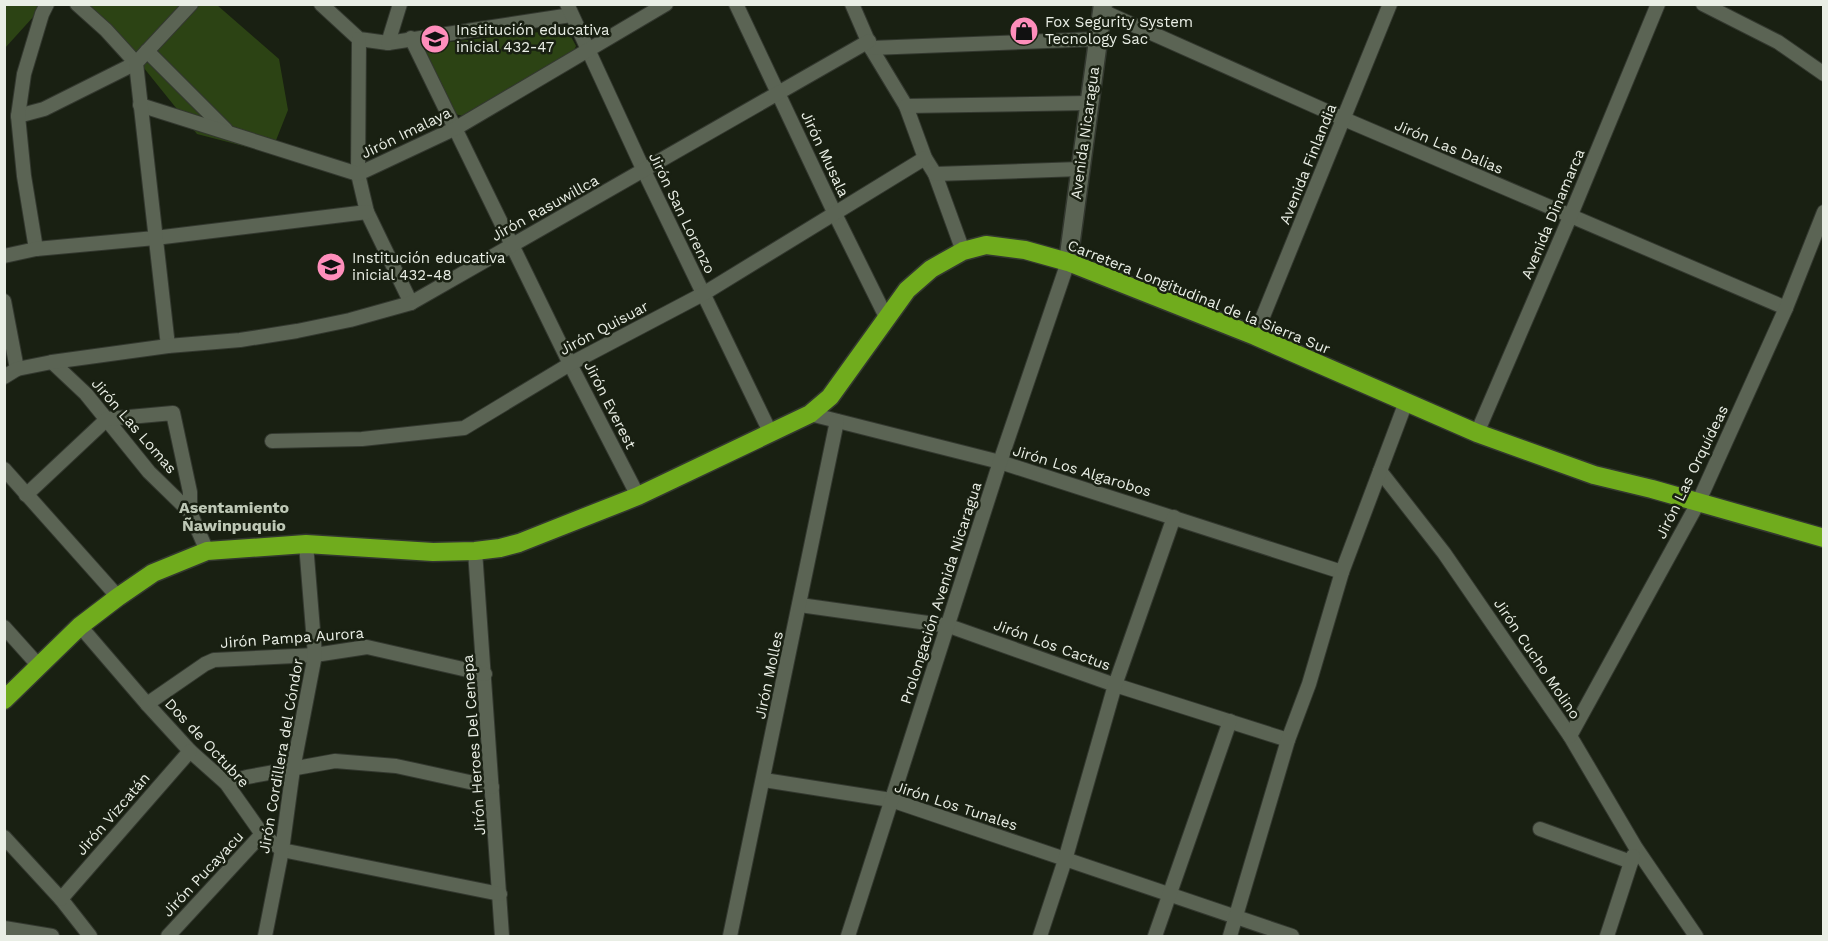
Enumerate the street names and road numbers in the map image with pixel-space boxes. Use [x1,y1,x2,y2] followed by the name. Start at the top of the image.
[1067,65,1103,201] street label: Avenida Nicaragua
[1276,101,1341,227] street label: Avenida Finlandia
[358,103,454,162] street label: Jirón Imalaya
[797,108,853,200] street label: Jirón Musala
[1392,116,1506,178] street label: Jirón Las Dalias
[1517,146,1589,282] street label: Avenida Dinamarca
[645,150,719,276] street label: Jirón San Lorenzo
[488,171,602,245] street label: Jirón Rasuwillca
[1065,236,1333,358] street label: Carretera Longitudinal de la Sierra Sur
[557,297,651,359] street label: Jirón Quisuar
[580,358,640,452] street label: Jirón Everest
[88,375,180,477] street label: Jirón Las Lomas
[1652,402,1732,542] street label: Jirón Las Orquídeas
[1011,441,1154,501] street label: Jirón Los Algarobos
[897,479,986,706] street label: Prolongación Avenida Nicaragua
[1490,595,1584,723] street label: Jirón Cucho Molino
[991,615,1113,675] street label: Jirón Los Cactus
[220,624,365,652] street label: Jirón Pampa Aurora
[751,629,787,720] street label: Jirón Molles
[459,653,489,836] street label: Jirón Heroes Del Cenepa
[255,657,307,855] street label: Jirón Cordillera del Cóndor
[161,695,253,791] street label: Dos de Octubre
[72,769,154,859] street label: Jirón Vizcatán
[892,778,1020,834] street label: Jirón Los Tunales
[159,828,247,920] street label: Jirón Pucayacu

